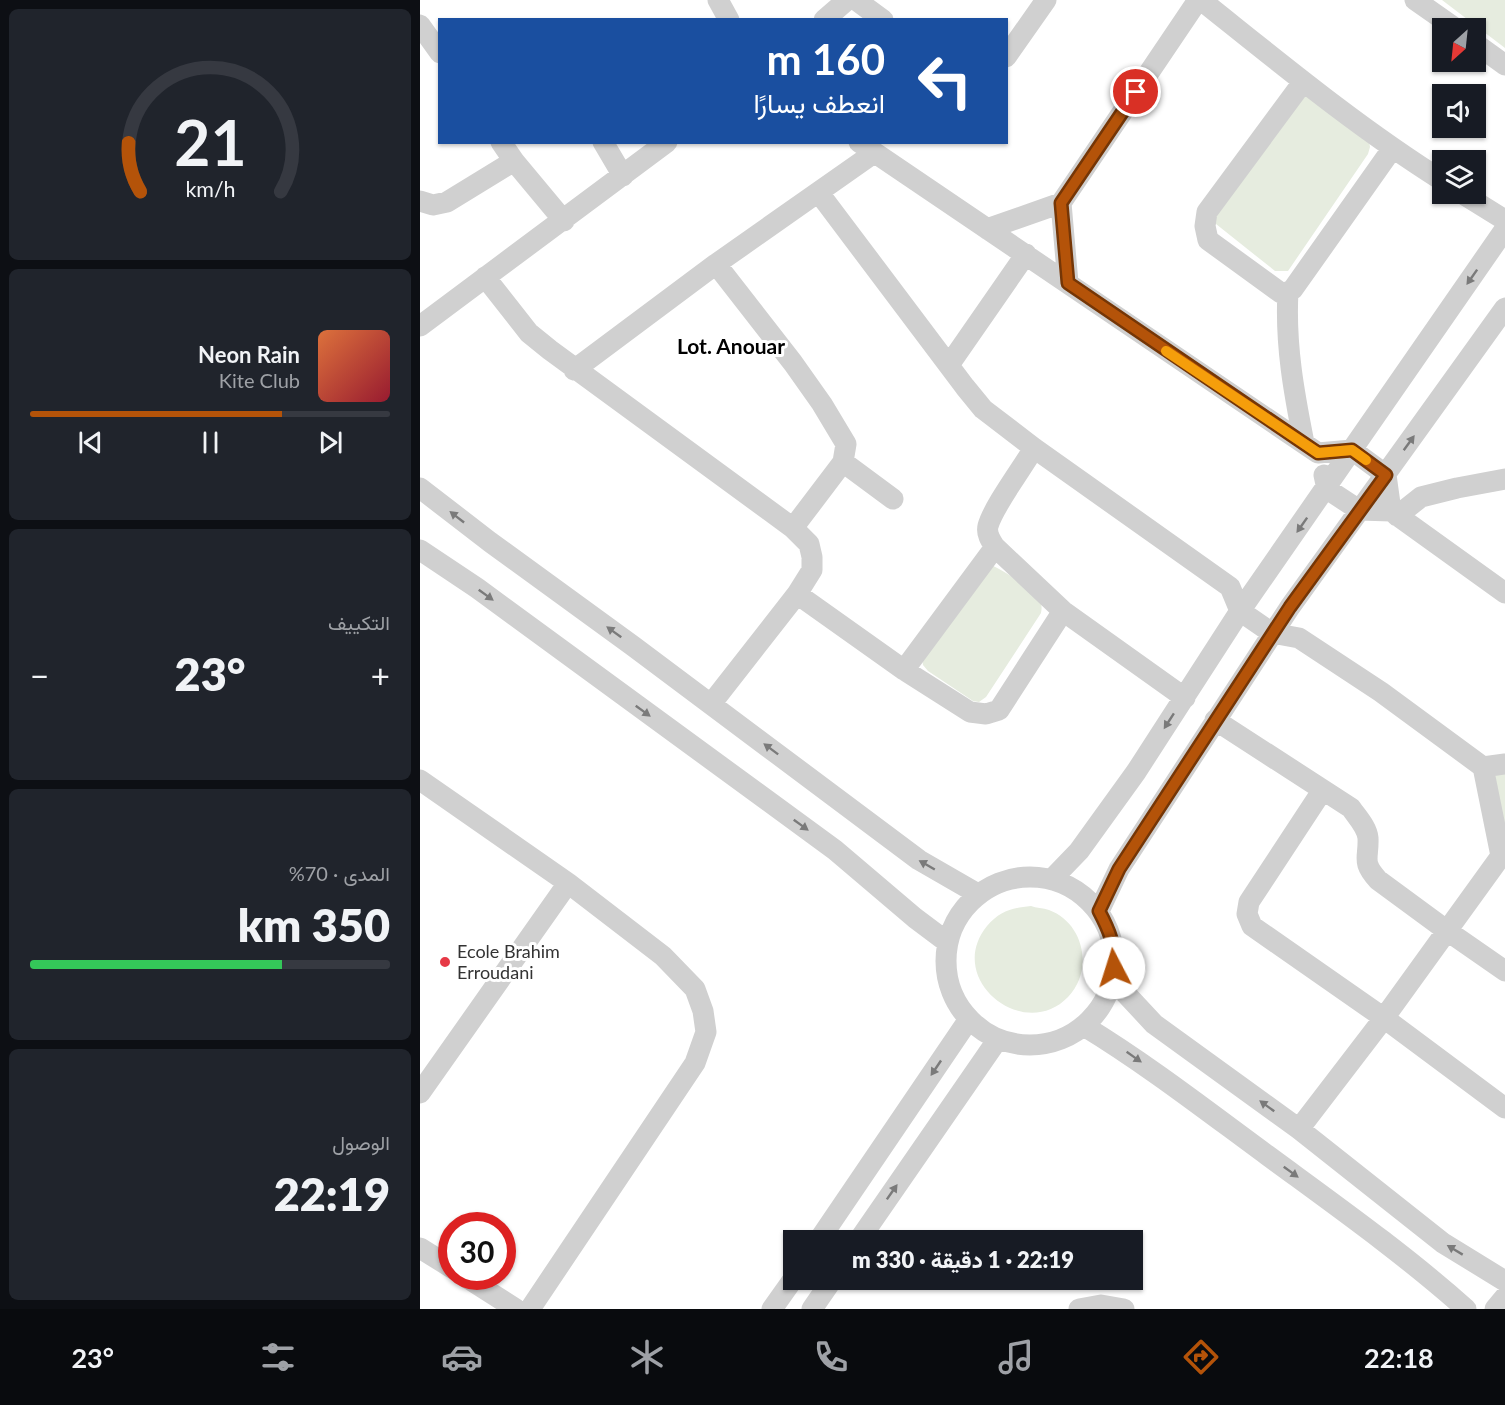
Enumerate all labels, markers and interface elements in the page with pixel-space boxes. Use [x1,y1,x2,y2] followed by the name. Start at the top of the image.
[1432,18,1486,72] north arrow
[1432,18,1486,204] map controls
[767,34,885,84] text: 160 m
[906,42,984,120] icon: left
[1110,66,1161,117] pin
[1119,75,1152,108] icon: arrive
[1432,84,1486,138] button: sound
[753,86,885,119] text: انعطف يسارًا
[174,104,246,179] text: 21
[1432,150,1486,204] button: layers
[185,176,235,202] text: km/h
[1466,269,1478,285] one-way arrow
[677,333,785,358] district label: Lot. Anouar
[198,341,300,368] text: Neon Rain
[219,368,300,392] text: Kite Club
[74,426,107,459] icon: previous
[194,426,227,459] icon: pause
[314,426,347,459] icon: next
[1403,435,1415,451] one-way arrow
[449,510,465,523] one-way arrow
[1296,516,1308,532] one-way arrow
[477,589,493,601] one-way arrow
[328,610,390,634] text: التكييف
[607,626,623,638] one-way arrow
[175,647,245,701] text: 23°
[30,655,49,695] text: −
[371,655,390,695] text: +
[634,705,650,717] one-way arrow
[1164,713,1175,729] one-way arrow
[763,743,778,755] one-way arrow
[792,819,808,831] one-way arrow
[919,860,936,870] one-way arrow
[289,861,390,885] text: المدى · 70%
[238,898,390,952] text: 350 km
[1082,936,1146,1000] position arrow
[457,940,560,983] place label: Ecole Brahim Erroudani
[438,955,452,969] marker: Ecole Brahim Erroudani
[1125,1051,1141,1063] one-way arrow
[931,1059,942,1076] one-way arrow
[1260,1100,1276,1112] one-way arrow
[332,1130,390,1154] text: الوصول
[1283,1166,1299,1177] one-way arrow
[274,1167,390,1221] text: 22:19
[886,1185,898,1201] one-way arrow
[438,1212,516,1290] speed limit sign: 30
[1447,1245,1463,1256] one-way arrow
[852,1246,1074,1273] text: 22:19 · 1 دقيقة · 330 m
[257,1336,299,1378] icon: filters
[441,1336,483,1378] icon: car
[626,1336,668,1378] icon: climate
[810,1336,852,1378] icon: phone
[995,1336,1037,1378] icon: music
[1180,1336,1222,1378] icon: directions
[71,1341,114,1374] text: 23°
[1364,1341,1434,1374] text: 22:18

